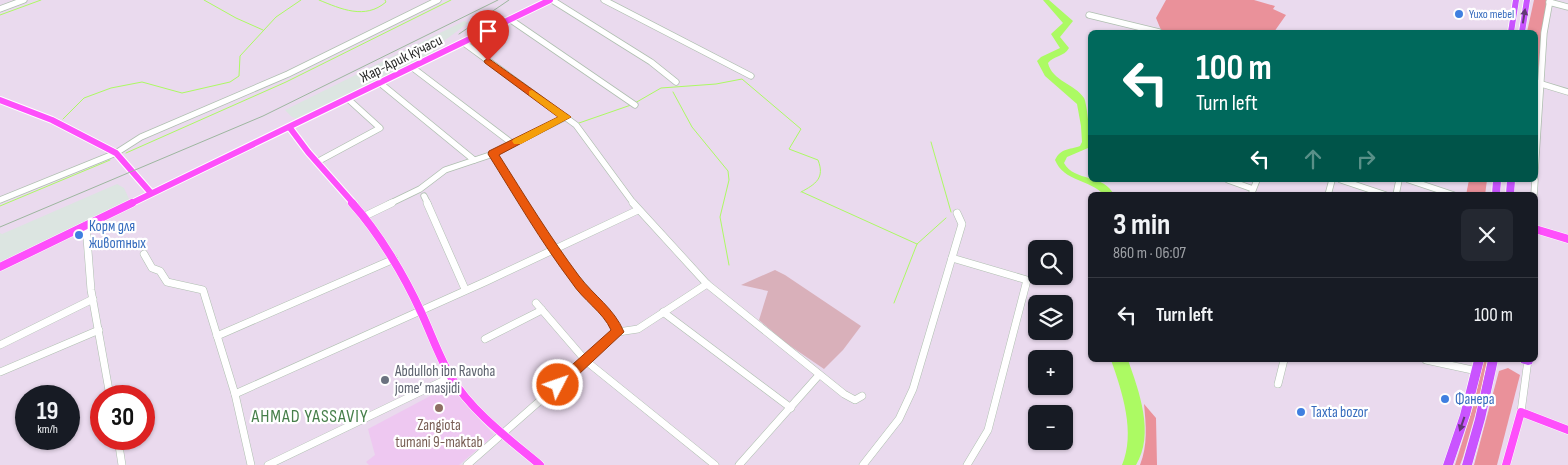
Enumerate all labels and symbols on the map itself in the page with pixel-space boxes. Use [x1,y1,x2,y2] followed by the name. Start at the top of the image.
[1469,7,1514,22] place label: Yuxo mebel
[1453,8,1465,20] marker: Yuxo mebel
[1521,8,1529,24] one-way arrow
[467,10,509,61] pin
[356,31,446,87] street label: Жар-Арик кўчаси
[89,217,146,253] place label: Корм для животных
[73,229,85,241] marker: Корм для животных
[531,358,583,410] position arrow
[394,362,496,398] place label: Abdulloh ibn Ravoha jome’ masjidi
[379,374,391,386] marker: Abdulloh ibn Ravoha jome’ masjidi
[90,385,155,450] speed limit sign: 30
[1455,390,1495,409] place label: Фанера
[1439,393,1451,405] marker: Фанера
[433,402,445,414] marker: Zangiota tumani 9-maktab
[1311,403,1369,422] place label: Taxta bozor
[251,406,368,427] district label: AHMAD YASSAVIY
[1295,406,1307,418] marker: Taxta bozor
[395,416,483,452] place label: Zangiota tumani 9-maktab
[1458,417,1466,432] one-way arrow

